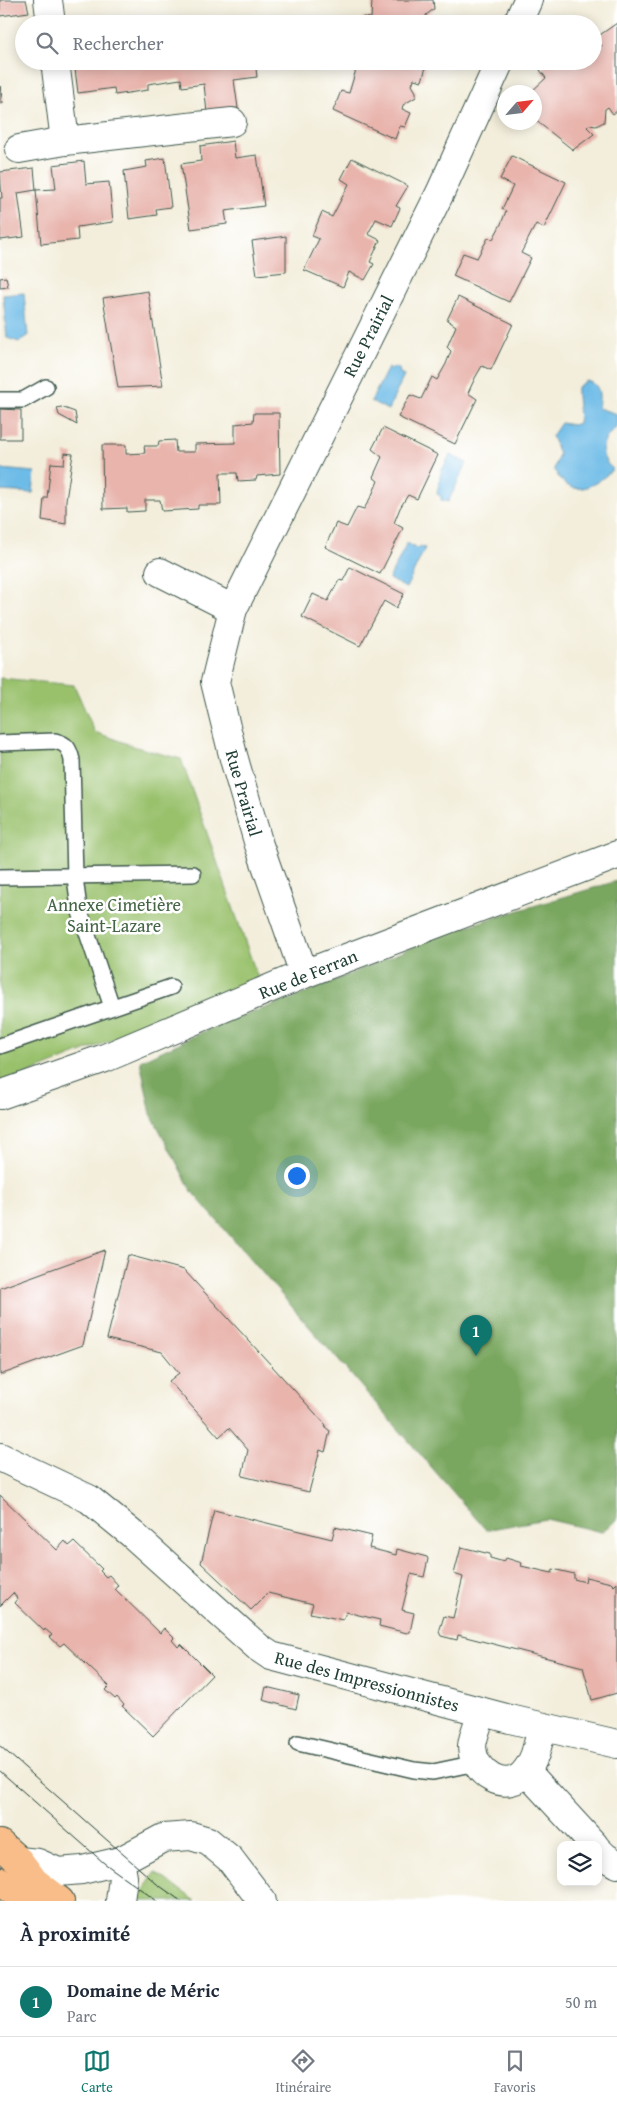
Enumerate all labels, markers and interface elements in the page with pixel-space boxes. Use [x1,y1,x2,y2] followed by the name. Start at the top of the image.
[15,15,602,70] search box
[33,29,61,57] icon: search
[73,29,164,57] text: Rechercher
[497,85,542,130] north arrow
[336,290,400,382] street label: Rue Prairial
[219,746,269,840] street label: Rue Prairial
[47,891,181,939] park label: Annexe Cimetière Saint-Lazare
[255,942,361,1006] street label: Rue de Ferran
[284,1163,310,1189] your location
[460,1315,492,1356] pin: 1
[272,1643,462,1719] street label: Rue des Impressionnistes
[557,1841,602,1886] map controls
[557,1841,602,1886] button: layers
[20,1918,130,1949] text: À proximité
[67,1976,220,2004] text: Domaine de Méric
[32,1990,40,2014] text: 1
[565,1990,597,2014] text: 50 m
[67,2004,97,2028] text: Parc
[81,2047,113,2097] tab: Carte
[275,2047,331,2097] tab: Itinéraire
[494,2047,536,2097] tab: Favoris

